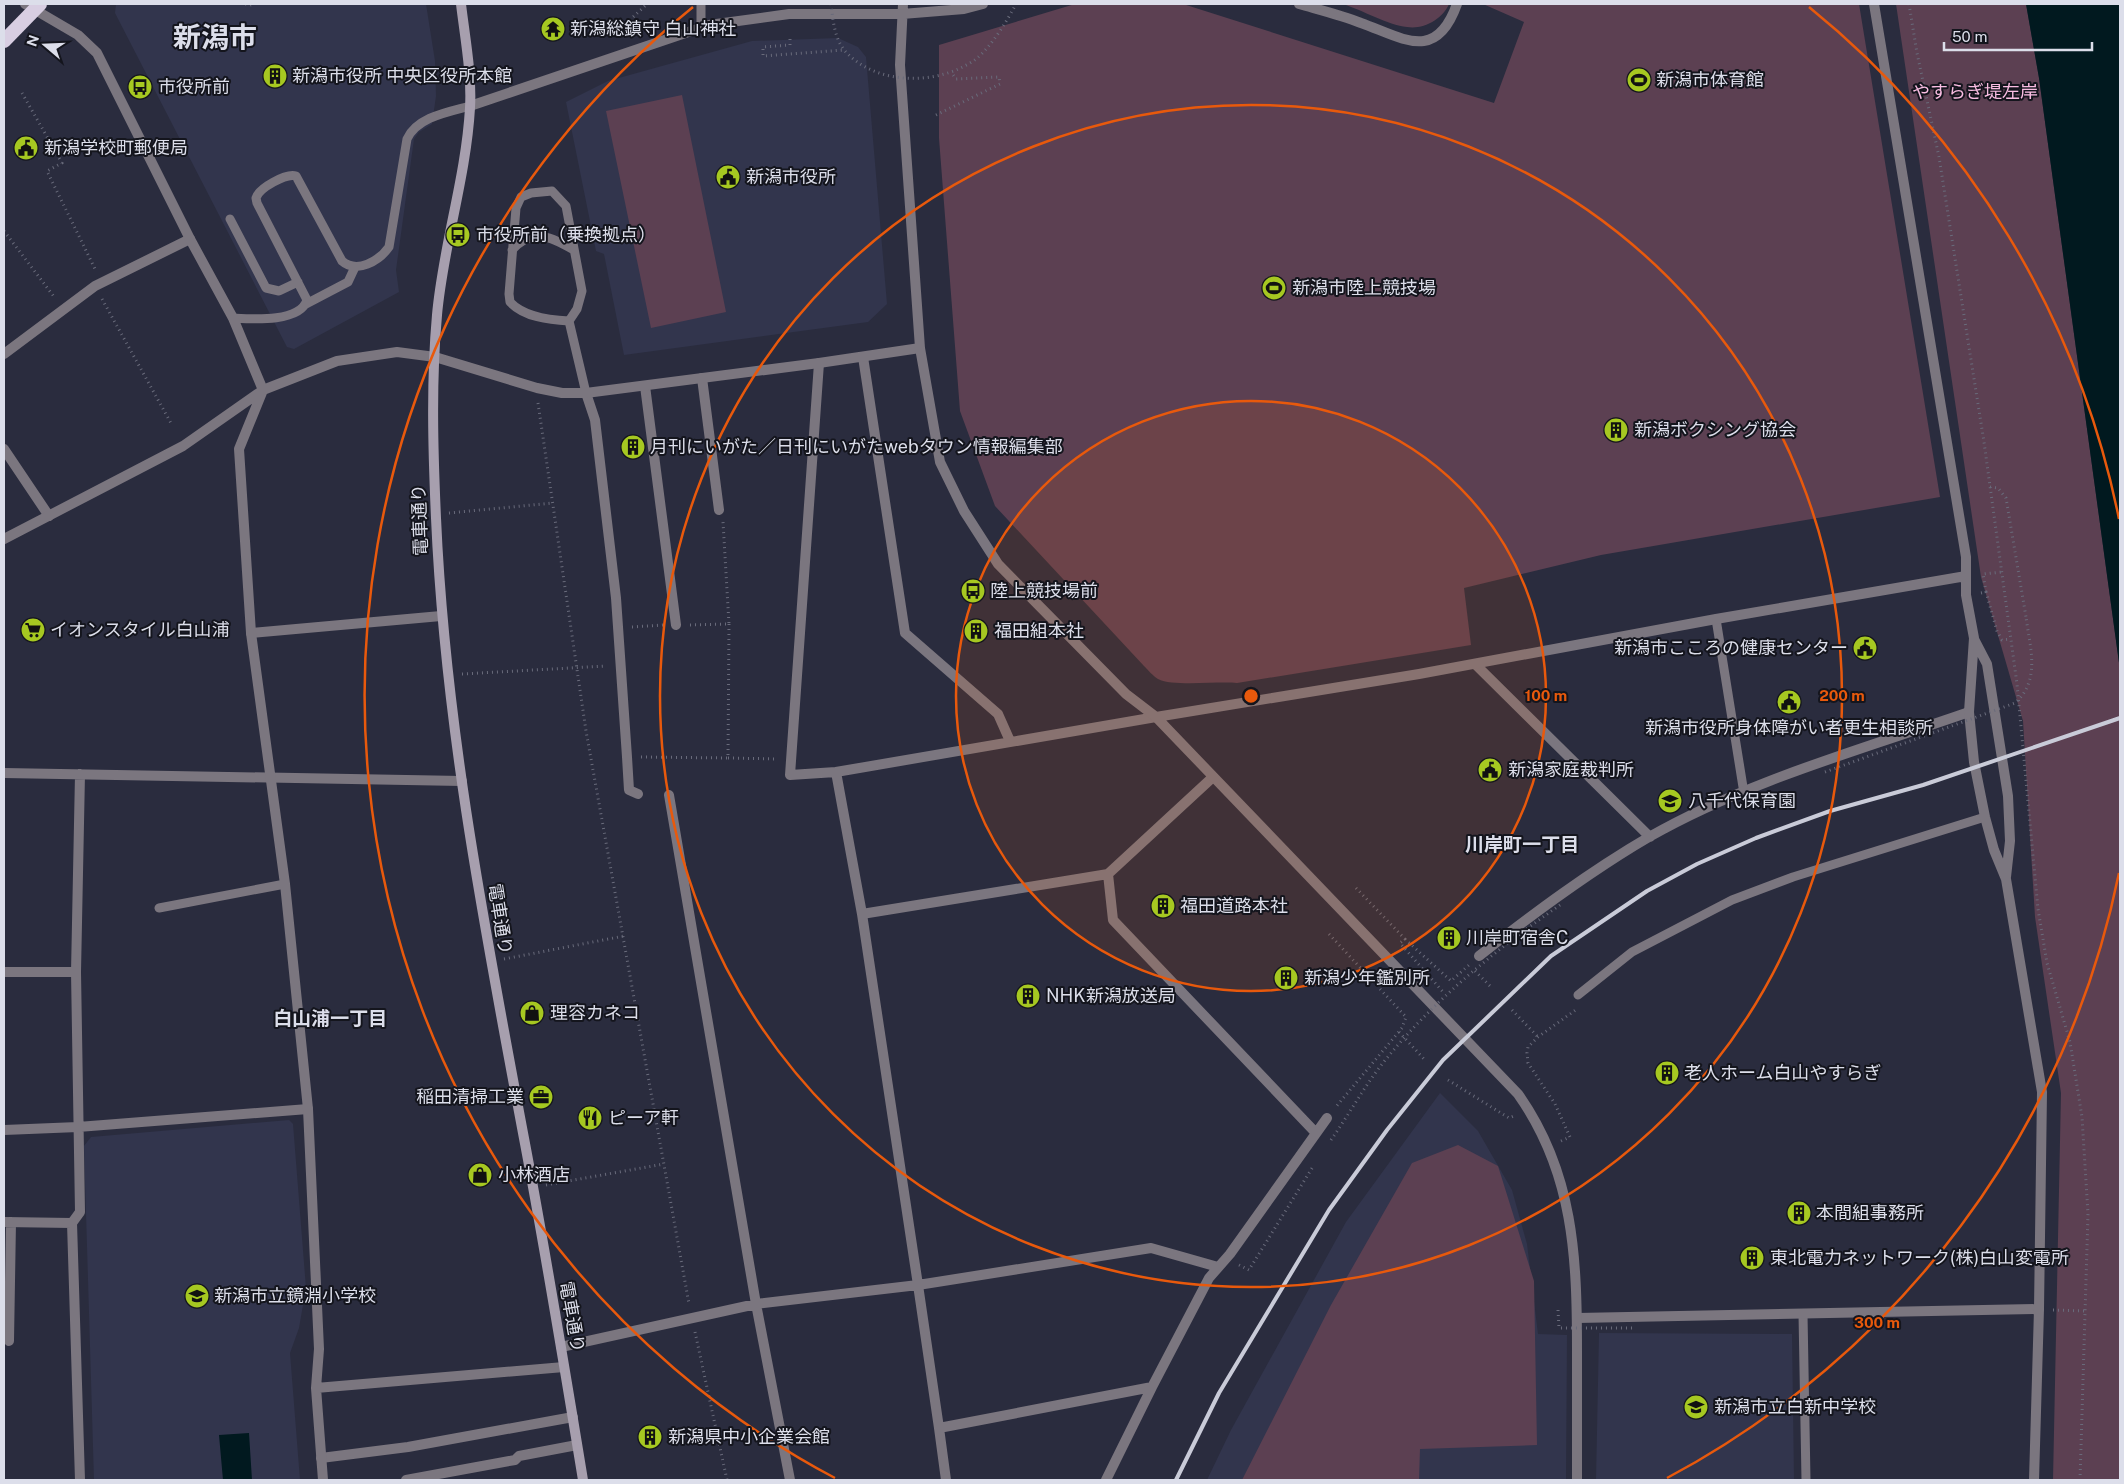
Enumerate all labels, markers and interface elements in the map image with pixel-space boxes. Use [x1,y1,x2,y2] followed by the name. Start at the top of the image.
[540,16,566,42] temple icon: 新潟総鎮守 白山神社
[570,18,736,39] place label: 新潟総鎮守 白山神社
[20,20,70,70] north arrow
[173,20,257,53] district label: 新潟市
[1944,20,2092,52] scale bar
[1952,28,1987,45] text: 50 m
[23,33,42,49] text: N
[262,63,288,89] building icon: 新潟市役所 中央区役所本館
[292,65,512,86] place label: 新潟市役所 中央区役所本館
[1626,67,1652,93] sports icon: 新潟市体育館
[1656,69,1764,90] place label: 新潟市体育館
[127,74,153,100] bus stop icon: 市役所前
[158,76,230,97] place label: 市役所前
[1912,81,2038,102] park label: やすらぎ堤左岸
[13,135,39,161] public building icon: 新潟学校町郵便局
[44,137,188,158] place label: 新潟学校町郵便局
[715,164,741,190] public building icon: 新潟市役所
[746,166,836,187] place label: 新潟市役所
[445,222,471,248] bus stop icon: 市役所前（乗換拠点）
[476,224,656,245] place label: 市役所前（乗換拠点）
[1261,275,1287,301] sports icon: 新潟市陸上競技場
[1292,277,1436,298] place label: 新潟市陸上競技場
[1603,417,1629,443] building icon: 新潟ボクシング協会
[1634,419,1796,440] place label: 新潟ボクシング協会
[620,434,646,460] building icon: 月刊にいがた／日刊にいがたwebタウン情報編集部
[650,436,1063,457] place label: 月刊にいがた／日刊にいがたwebタウン情報編集部
[408,484,431,556] street label: 電車通り
[960,578,986,604] bus stop icon: 陸上競技場前
[990,580,1098,601] place label: 陸上競技場前
[20,617,46,643] supermarket icon: イオンスタイル白山浦
[963,618,989,644] building icon: 福田組本社
[50,619,230,640] place label: イオンスタイル白山浦
[994,620,1084,641] place label: 福田組本社
[1852,635,1878,661] public building icon: 新潟市こころの健康センター
[1614,637,1848,658] place label: 新潟市こころの健康センター
[1242,687,1260,705] centre of rings
[1525,687,1567,704] text: 100 m
[1819,687,1865,704] text: 200 m
[1776,689,1802,715] public building icon: 新潟市役所身体障がい者更生相談所
[1645,717,1933,738] place label: 新潟市役所身体障がい者更生相談所
[1477,757,1503,783] public building icon: 新潟家庭裁判所
[1508,759,1634,780] place label: 新潟家庭裁判所
[1657,788,1683,814] school or university icon: 八千代保育園
[1688,790,1796,811] place label: 八千代保育園
[1465,833,1579,855] district label: 川岸町一丁目
[484,882,516,956] street label: 電車通り
[1150,893,1176,919] building icon: 福田道路本社
[1180,895,1288,916] place label: 福田道路本社
[1436,925,1462,951] building icon: 川岸町宿舎C
[1466,927,1568,948] place label: 川岸町宿舎C
[1273,965,1299,991] building icon: 新潟少年鑑別所
[1304,967,1430,988] place label: 新潟少年鑑別所
[1015,983,1041,1009] building icon: NHK新潟放送局
[1046,985,1176,1006] place label: NHK新潟放送局
[519,1000,545,1026] shop icon: 理容カネコ
[550,1002,640,1023] place label: 理容カネコ
[273,1007,387,1029] district label: 白山浦一丁目
[1654,1060,1680,1086] building icon: 老人ホーム白山やすらぎ
[1684,1062,1881,1083] place label: 老人ホーム白山やすらぎ
[528,1084,554,1110] office icon: 稲田清掃工業
[416,1086,524,1107] place label: 稲田清掃工業
[577,1105,603,1131] restaurant icon: ピーア軒
[608,1107,679,1128] place label: ピーア軒
[467,1162,493,1188] shop icon: 小林酒店
[498,1164,570,1185] place label: 小林酒店
[1786,1200,1812,1226] building icon: 本間組事務所
[1816,1202,1924,1223] place label: 本間組事務所
[1739,1245,1765,1271] building icon: 東北電力ネットワーク(株)白山変電所
[1770,1247,2069,1268] place label: 東北電力ネットワーク(株)白山変電所
[556,1280,589,1354] street label: 電車通り
[184,1283,210,1309] school or university icon: 新潟市立鏡淵小学校
[214,1285,376,1306] place label: 新潟市立鏡淵小学校
[1854,1314,1900,1331] text: 300 m
[1683,1394,1709,1420] school or university icon: 新潟市立白新中学校
[1714,1396,1876,1417] place label: 新潟市立白新中学校
[637,1424,663,1450] building icon: 新潟県中小企業会館
[668,1426,830,1447] place label: 新潟県中小企業会館

